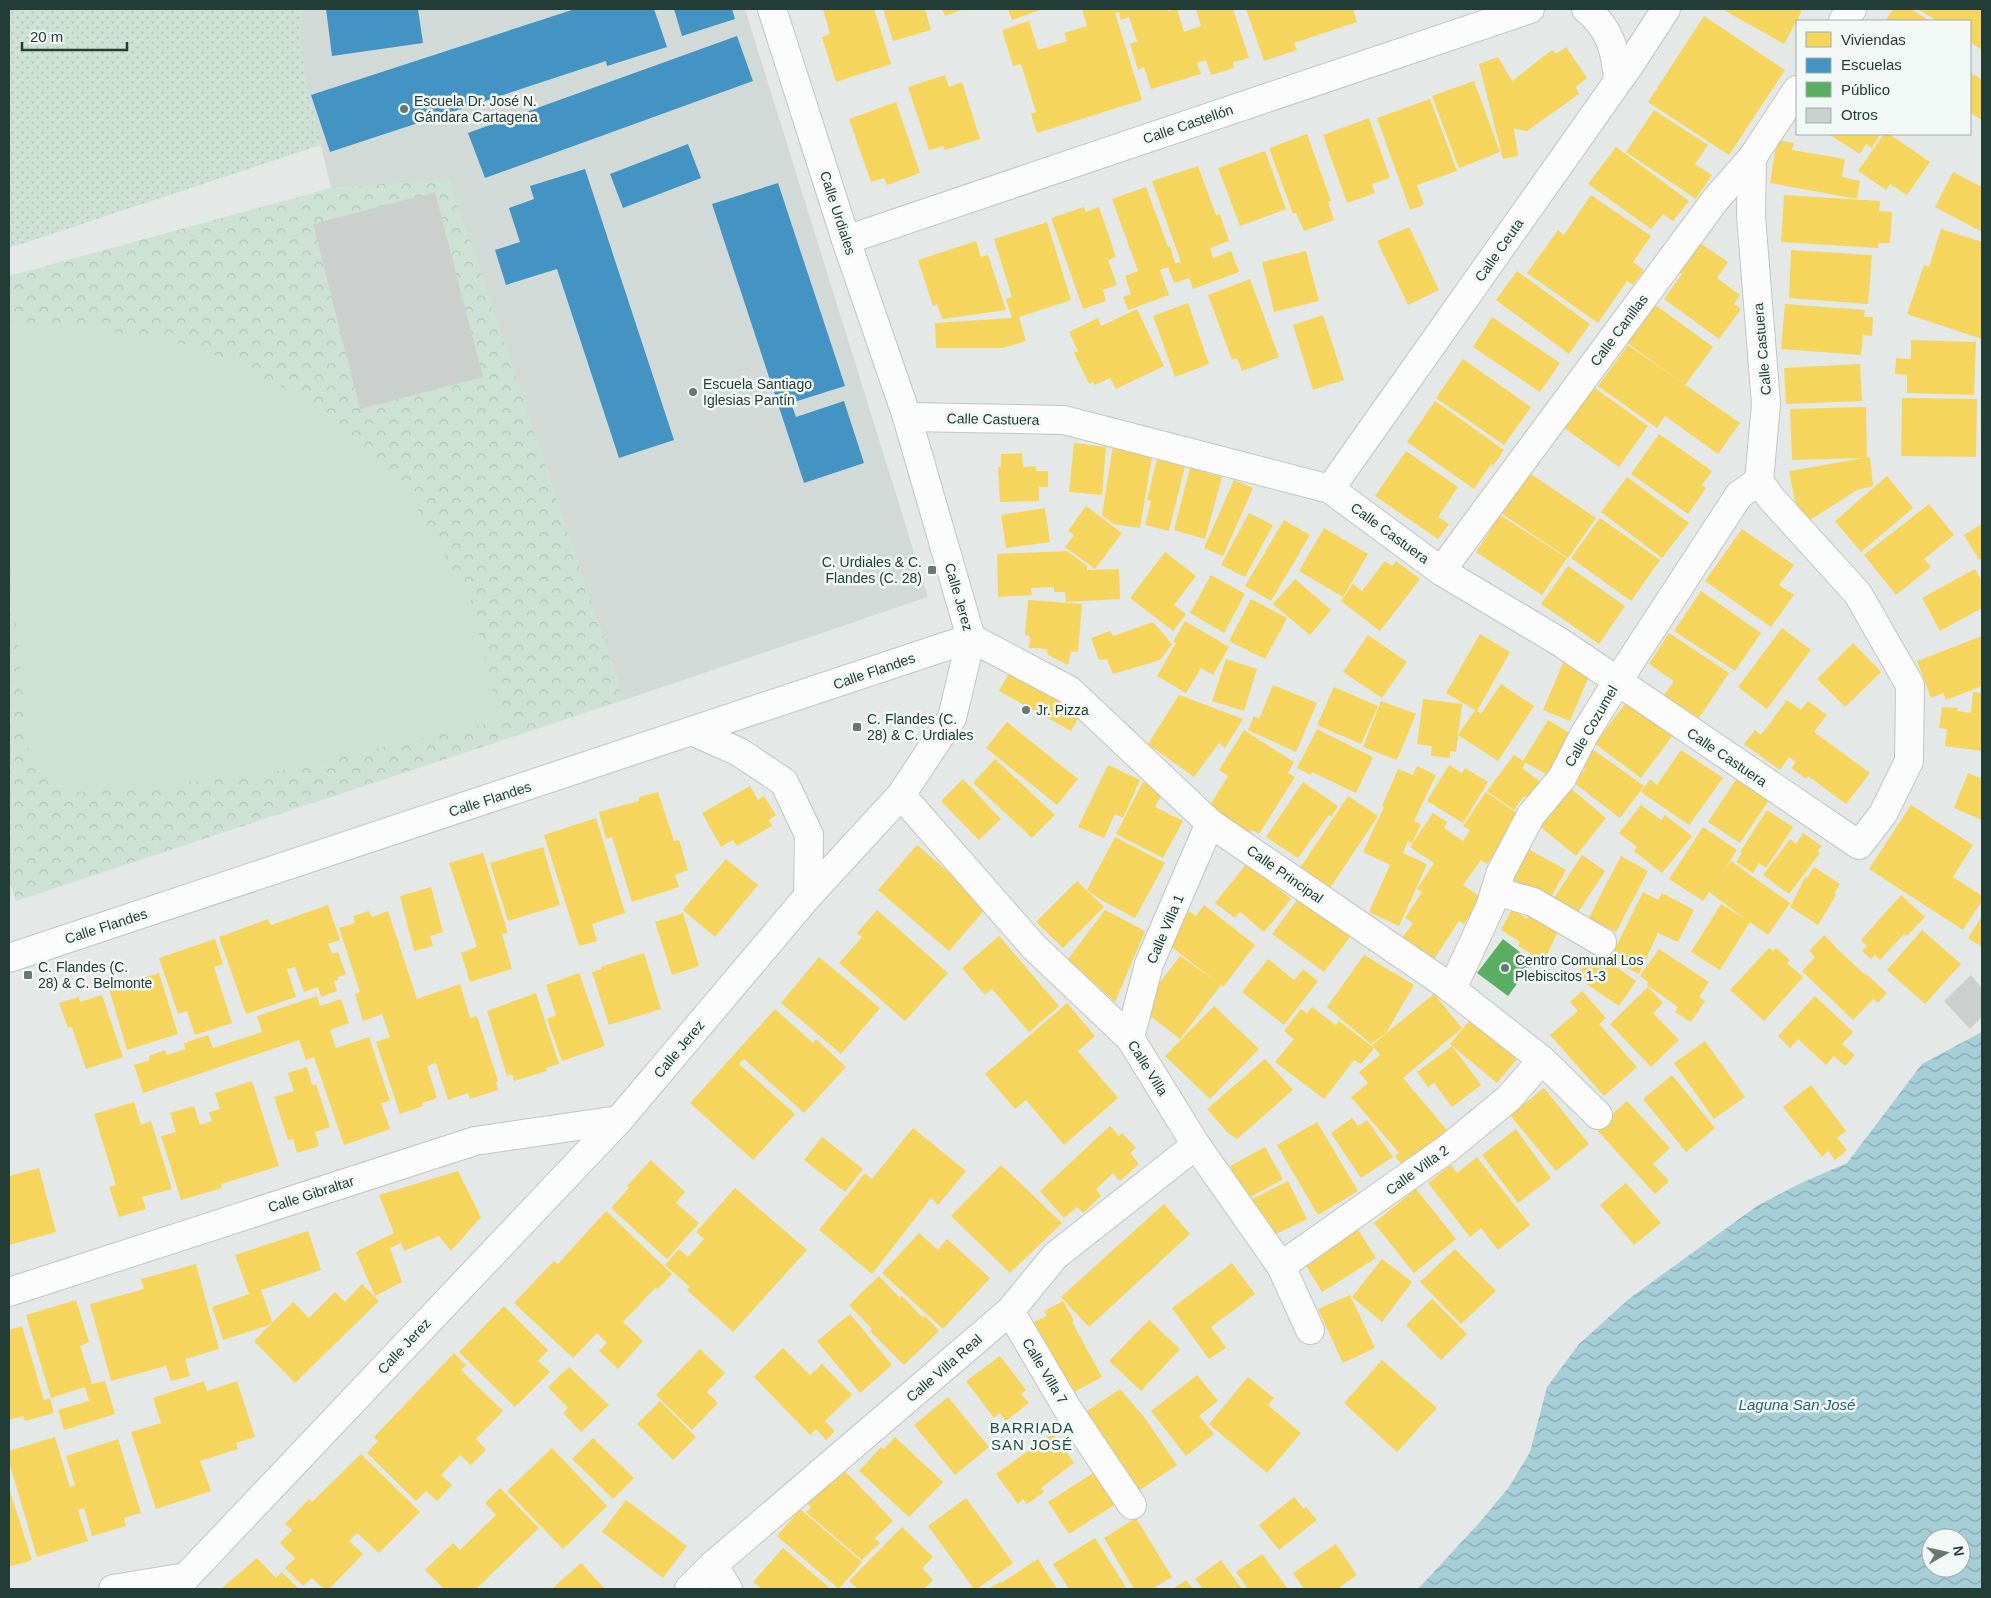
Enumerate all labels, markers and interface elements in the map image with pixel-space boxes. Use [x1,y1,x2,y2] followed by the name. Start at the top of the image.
[22,20,128,52] scale bar
[1796,20,1971,135] legend
[30,28,63,45] text: 20 m
[1841,31,1906,48] text: Viviendas
[1841,56,1902,73] text: Escuelas
[1841,81,1890,98] text: Público
[414,93,538,125] place label: Escuela Dr. José N. Gándara Cartagena
[1141,101,1235,147] street label: Calle Castellón
[398,103,410,115] marker: Escuela Dr. José N. Gándara Cartagena
[1841,106,1878,123] text: Otros
[817,169,859,257] street label: Calle Urdiales
[1471,215,1527,285] street label: Calle Ceuta
[1587,291,1651,369] street label: Calle Canillas
[1750,302,1774,396] street label: Calle Castuera
[703,376,812,408] place label: Escuela Santiago Iglesias Pantín
[687,386,699,398] marker: Escuela Santiago Iglesias Pantín
[947,410,1040,428] street label: Calle Castuera
[1348,499,1432,567] street label: Calle Castuera
[822,554,922,586] place label: C. Urdiales & C. Flandes (C. 28)
[942,561,976,633] street label: Calle Jerez
[926,564,938,576] marker: C. Urdiales & C. Flandes (C. 28)
[831,650,917,692] street label: Calle Flandes
[1561,683,1621,769] street label: Calle Cozumel
[1036,702,1089,718] place label: Jr. Pizza
[1020,704,1032,716] marker: Jr. Pizza
[867,711,974,743] place label: C. Flandes (C. 28) & C. Urdiales
[851,721,863,733] marker: C. Flandes (C. 28) & C. Urdiales
[1684,724,1770,790] street label: Calle Castuera
[447,778,533,820] street label: Calle Flandes
[1244,842,1326,906] street label: Calle Principal
[1143,892,1187,966] street label: Calle Villa 1
[63,905,149,947] street label: Calle Flandes
[1515,952,1643,984] place label: Centro Comunal Los Plebiscitos 1-3
[38,959,153,991] place label: C. Flandes (C. 28) & C. Belmonte
[1499,962,1511,974] marker: Centro Comunal Los Plebiscitos 1-3
[22,969,34,981] marker: C. Flandes (C. 28) & C. Belmonte
[650,1017,708,1081] street label: Calle Jerez
[1125,1037,1171,1099] street label: Calle Villa
[1382,1142,1452,1198] street label: Calle Villa 2
[266,1172,356,1215] street label: Calle Gibraltar
[374,1315,434,1377] street label: Calle Jerez
[903,1331,985,1405] street label: Calle Villa Real
[1019,1335,1071,1407] street label: Calle Villa 7
[1739,1396,1855,1413] water label: Laguna San José
[990,1419,1074,1453] district label: BARRIADA SAN JOSÉ
[1921,1528,1971,1578] north arrow
[1950,1545,1968,1557] text: N

